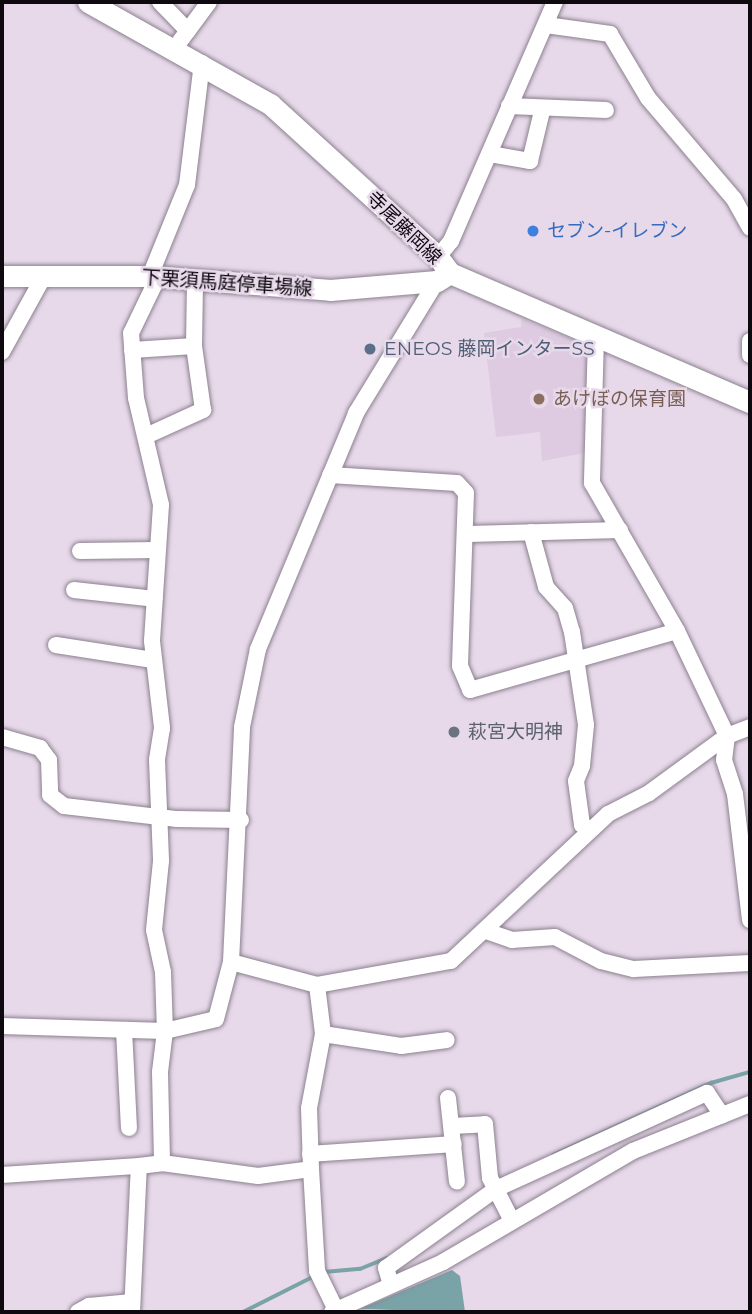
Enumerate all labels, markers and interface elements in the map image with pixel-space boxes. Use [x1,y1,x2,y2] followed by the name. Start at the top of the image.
[362,187,446,269] street label: 寺尾藤岡線
[547,220,687,242] place label: セブン-イレブン
[525,223,541,239] marker: セブン-イレブン
[141,266,313,300] street label: 下栗須馬庭停車場線
[384,338,595,360] place label: ENEOS 藤岡インターSS
[362,341,378,357] marker: ENEOS 藤岡インターSS
[553,388,686,410] place label: あけぼの保育園
[531,391,547,407] marker: あけぼの保育園
[468,721,563,743] place label: 萩宮大明神
[446,724,462,740] marker: 萩宮大明神

